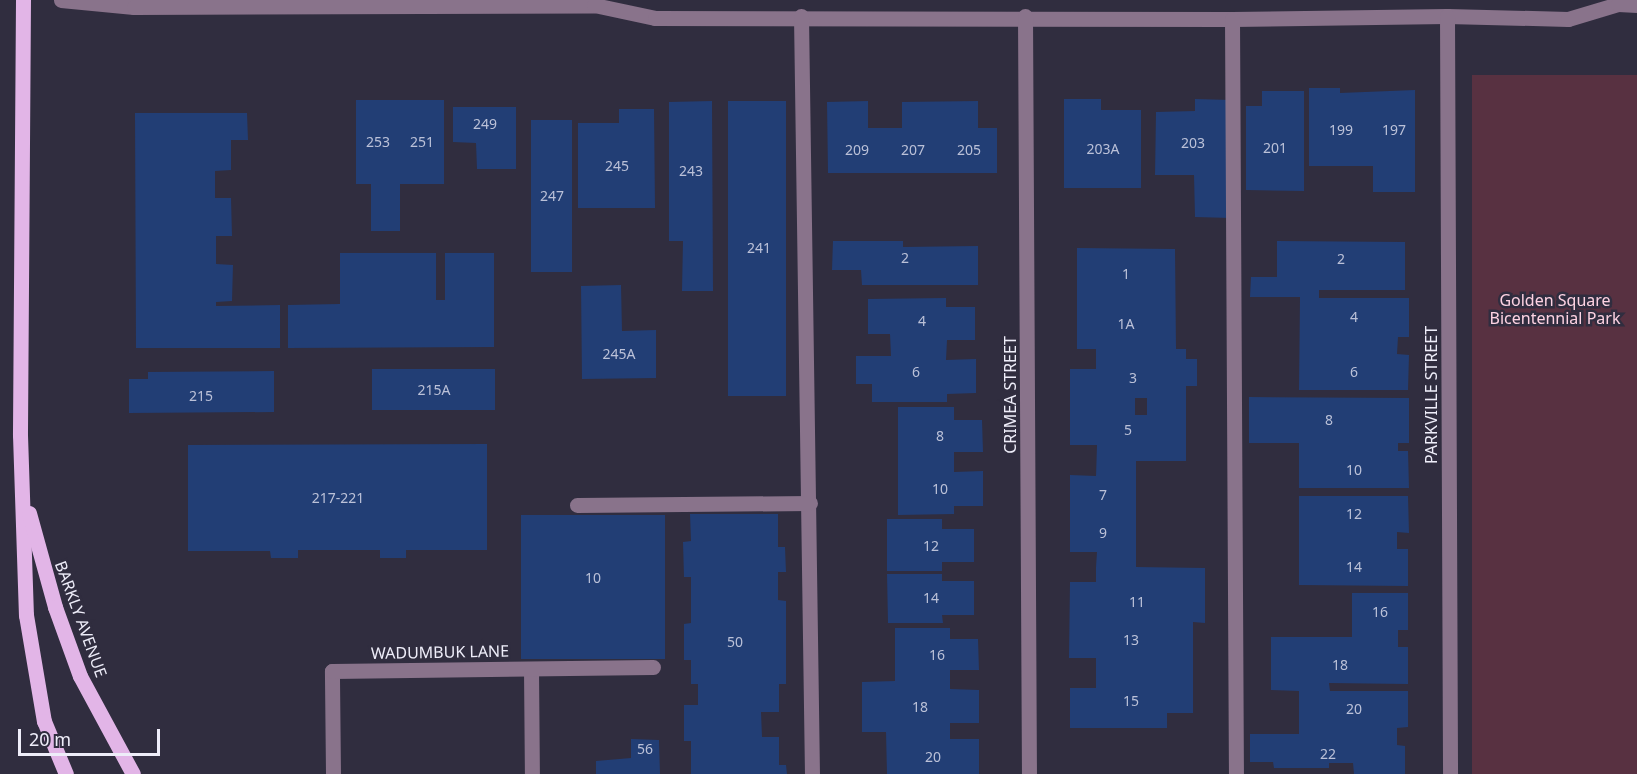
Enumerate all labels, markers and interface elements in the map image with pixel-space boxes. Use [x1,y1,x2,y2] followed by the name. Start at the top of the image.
[473,116,497,132] house number: 249
[1329,122,1353,138] house number: 199
[1382,122,1406,138] house number: 197
[366,134,390,150] house number: 253
[410,134,434,150] house number: 251
[1181,135,1205,151] house number: 203
[1263,140,1287,156] house number: 201
[1087,141,1119,157] house number: 203A
[845,142,869,158] house number: 209
[901,142,925,158] house number: 207
[957,142,981,158] house number: 205
[605,158,629,174] house number: 245
[679,163,703,179] house number: 243
[540,188,564,204] house number: 247
[747,240,771,256] house number: 241
[901,250,909,266] house number: 2
[1337,251,1345,267] house number: 2
[1122,266,1130,282] house number: 1
[1490,290,1620,328] park label: Golden Square Bicentennial Park
[1350,309,1358,325] house number: 4
[918,313,926,329] house number: 4
[1118,316,1134,332] house number: 1A
[1421,326,1441,464] street label: PARKVILLE STREET
[1000,336,1020,454] street label: CRIMEA STREET
[603,346,635,362] house number: 245A
[912,364,920,380] house number: 6
[1350,364,1358,380] house number: 6
[1129,370,1137,386] house number: 3
[418,382,450,398] house number: 215A
[189,388,213,404] house number: 215
[1325,412,1333,428] house number: 8
[1124,422,1132,438] house number: 5
[936,428,944,444] house number: 8
[1346,462,1362,478] house number: 10
[932,481,948,497] house number: 10
[1099,487,1107,503] house number: 7
[312,490,364,506] house number: 217-221
[1346,506,1362,522] house number: 12
[1099,525,1107,541] house number: 9
[923,538,939,554] house number: 12
[51,558,111,680] street label: BARKLY AVENUE
[1346,559,1362,575] house number: 14
[585,570,601,586] house number: 10
[923,590,939,606] house number: 14
[1129,594,1145,610] house number: 11
[1372,604,1388,620] house number: 16
[1123,632,1139,648] house number: 13
[727,634,743,650] house number: 50
[371,641,509,663] street label: WADUMBUK LANE
[929,647,945,663] house number: 16
[1332,657,1348,673] house number: 18
[1123,693,1139,709] house number: 15
[912,699,928,715] house number: 18
[1346,701,1362,717] house number: 20
[21,717,164,755] scale bar
[29,727,71,751] text: 20 m
[637,741,653,757] house number: 56
[1320,746,1336,762] house number: 22
[925,749,941,765] house number: 20

